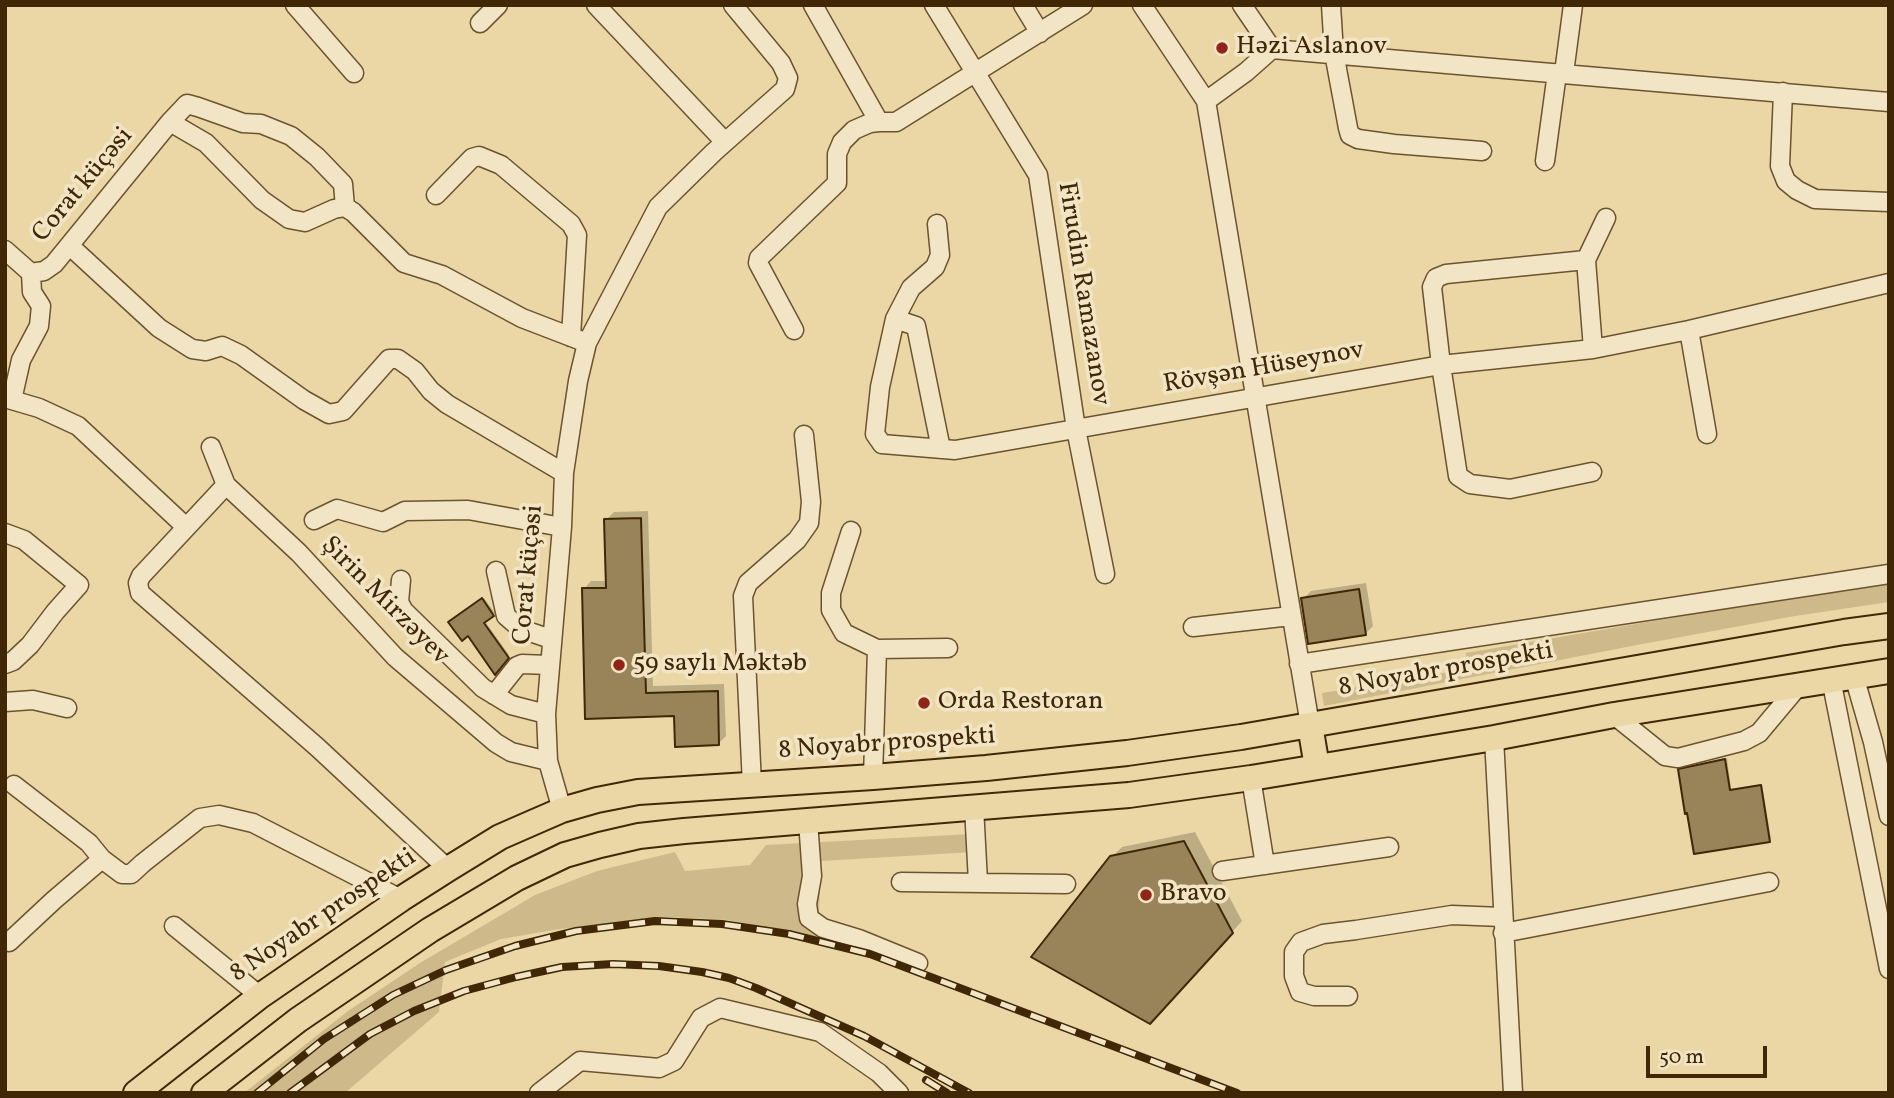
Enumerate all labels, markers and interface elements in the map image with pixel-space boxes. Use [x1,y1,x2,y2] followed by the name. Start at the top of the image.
[1236,32,1387,64] place label: Həzi Aslanov
[1214,40,1230,56] marker: Həzi Aslanov
[27,122,141,250] street label: Corat küçəsi
[1049,180,1115,408] street label: Firudin Ramazanov
[1161,336,1367,402] street label: Rövşən Hüseynov
[508,504,552,646] street label: Corat küçəsi
[313,531,455,673] street label: Şirin Mirzəyev
[1336,637,1556,705] street label: 8 Noyabr prospekti
[633,649,807,681] place label: 59 saylı Məktəb
[611,657,627,673] marker: 59 saylı Məktəb
[938,687,1103,719] place label: Orda Restoran
[916,695,932,711] marker: Orda Restoran
[777,722,997,768] street label: 8 Noyabr prospekti
[225,843,423,991] street label: 8 Noyabr prospekti
[1160,879,1227,911] place label: Bravo
[1138,887,1154,903] marker: Bravo
[1649,1032,1770,1076] scale bar
[1659,1043,1704,1072] text: 50 m

